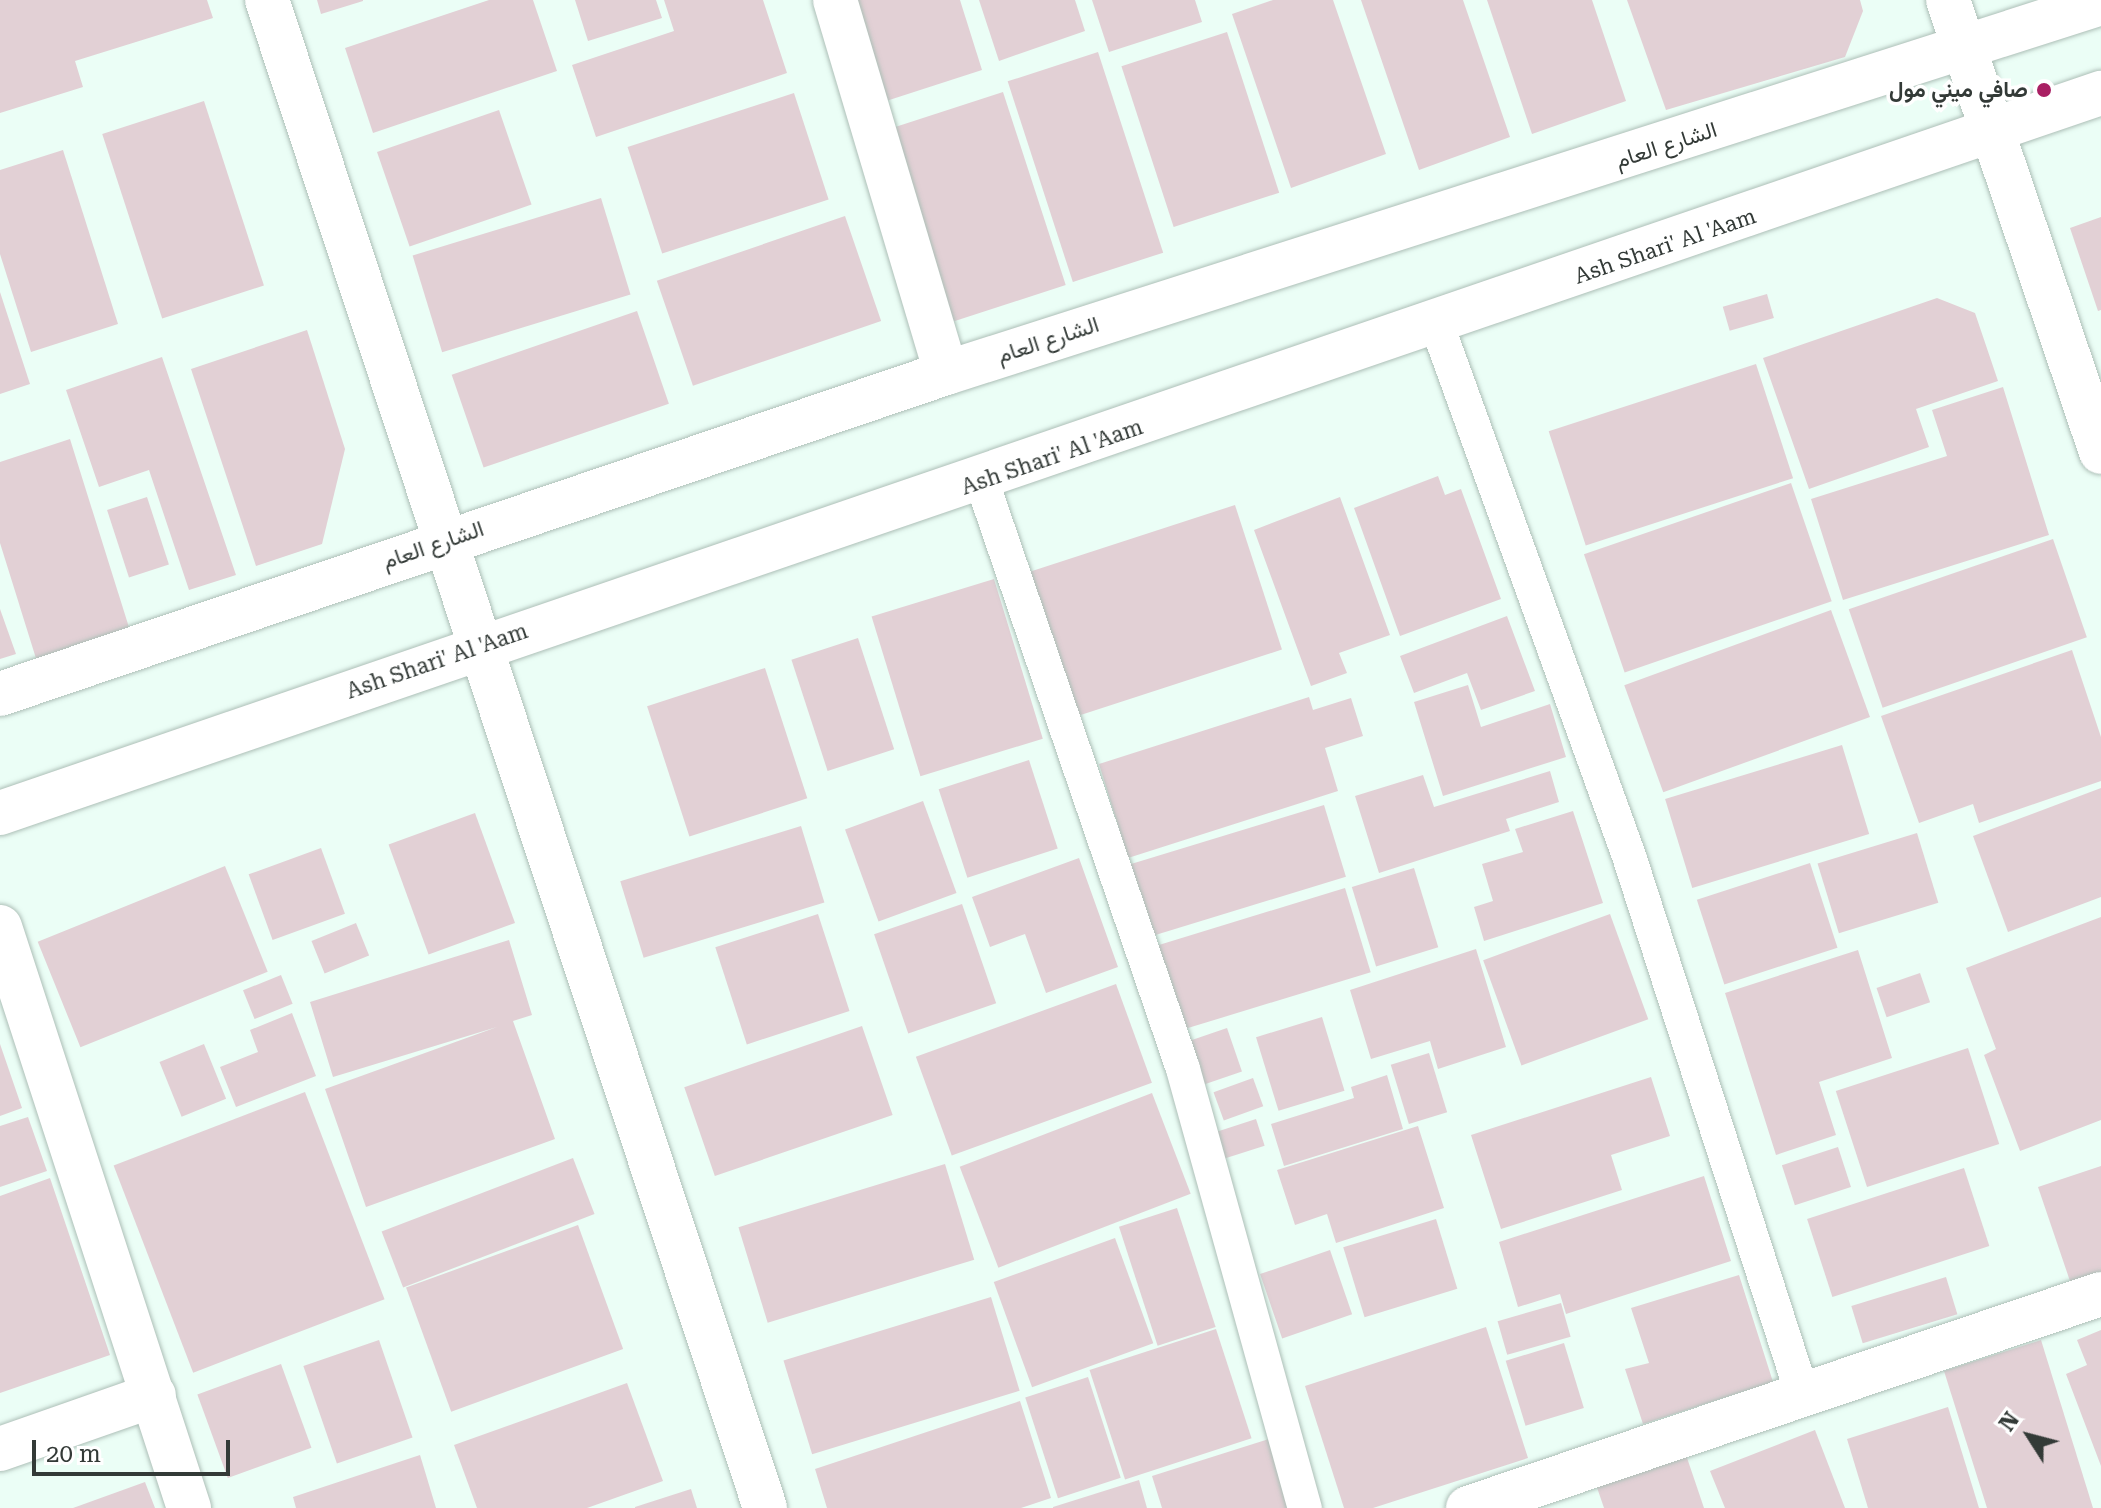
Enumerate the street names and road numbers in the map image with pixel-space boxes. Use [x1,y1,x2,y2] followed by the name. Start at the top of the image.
[1612,116,1720,174] street label: الشارع العام
[1571,203,1759,289] street label: Ash Shari' Al 'Aam
[994,311,1102,369] street label: الشارع العام
[958,414,1146,500] street label: Ash Shari' Al 'Aam
[379,515,487,575] street label: الشارع العام
[343,618,531,704] street label: Ash Shari' Al 'Aam

